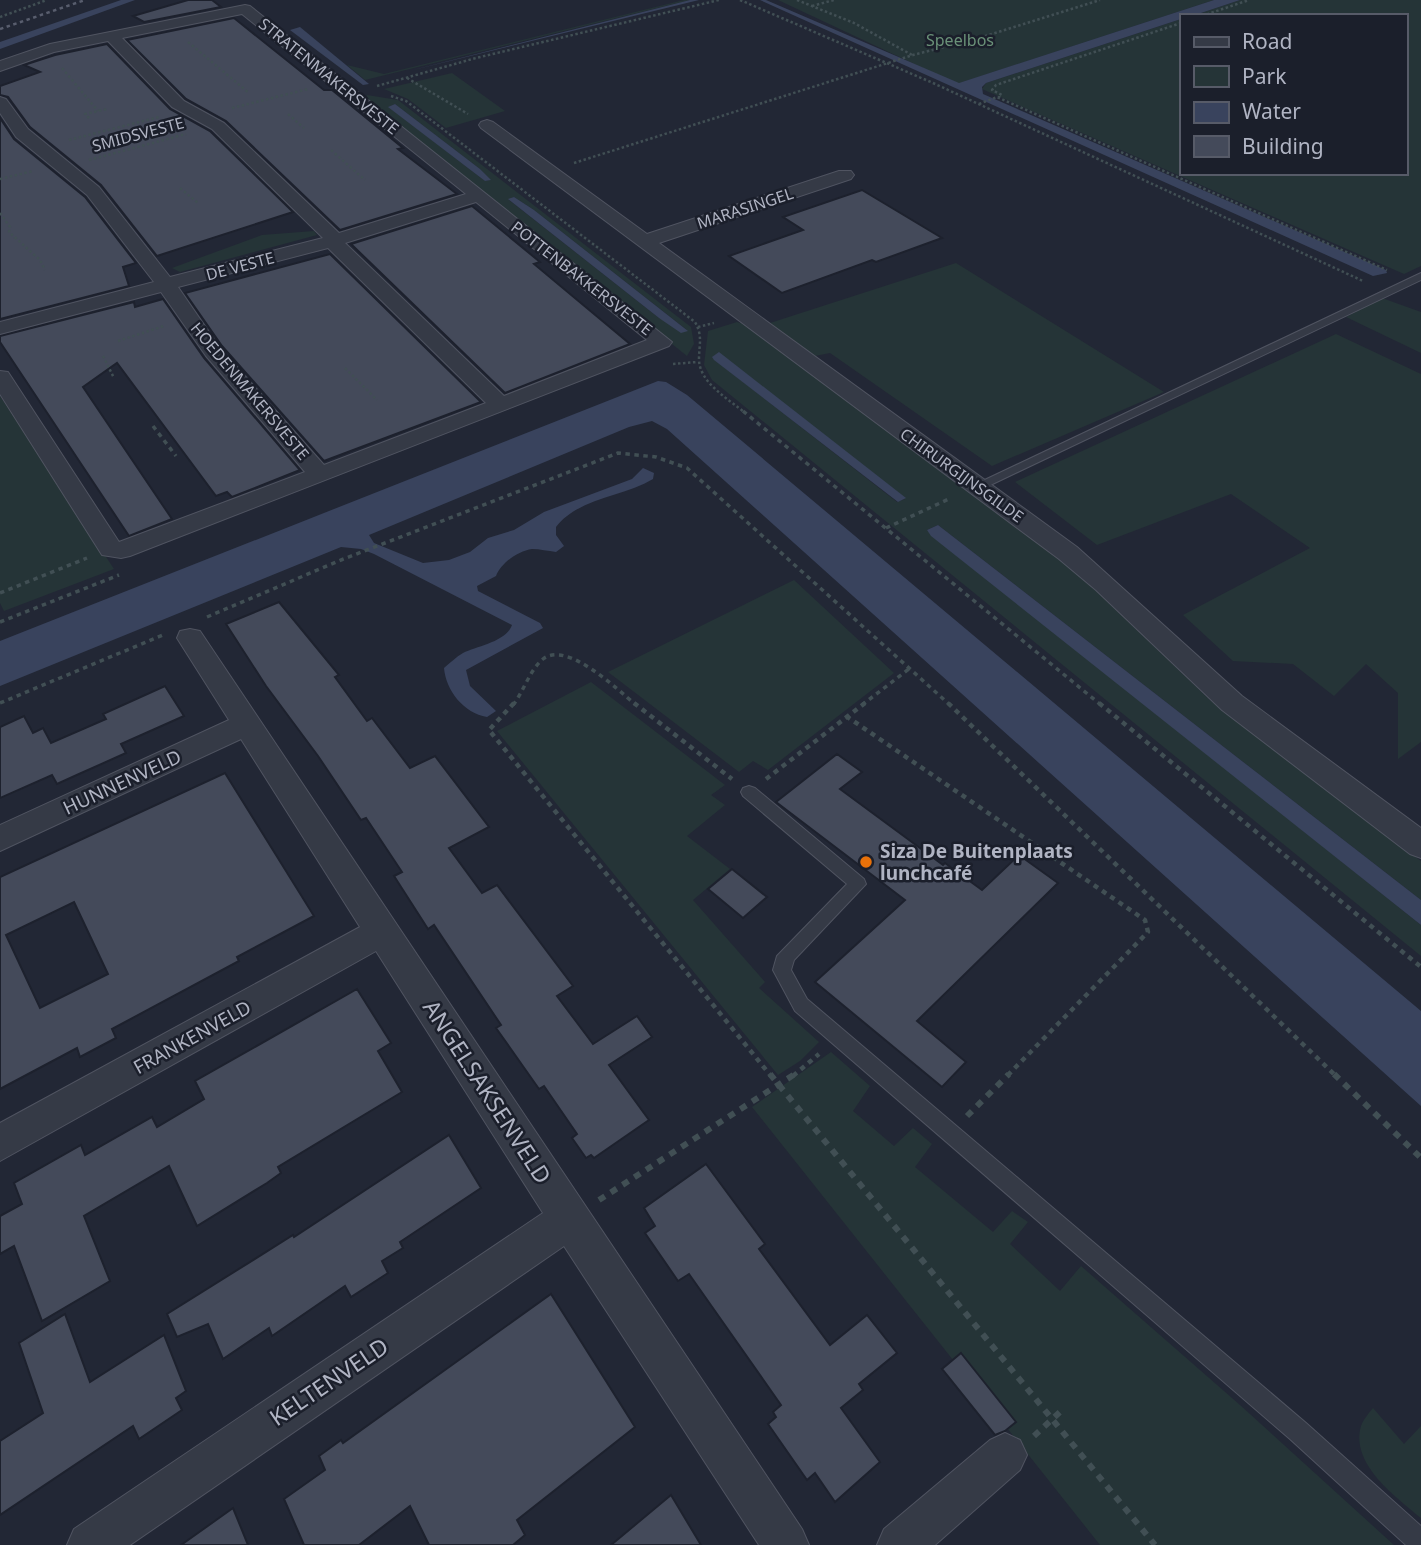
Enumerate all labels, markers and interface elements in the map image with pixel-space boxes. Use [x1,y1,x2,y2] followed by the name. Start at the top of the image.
[254,13,404,139] street label: STRATENMAKERSVESTE
[1180,14,1407,175] legend
[1242,27,1292,55] text: Road
[926,29,994,51] park label: Speelbos
[1242,62,1287,90] text: Park
[1242,97,1301,125] text: Water
[90,111,186,157] street label: SMIDSVESTE
[1242,132,1324,160] text: Building
[694,182,796,234] street label: MARASINGEL
[507,216,657,340] street label: POTTENBAKKERSVESTE
[203,246,277,286] street label: DE VESTE
[186,318,314,464] street label: HOEDENMAKERSVESTE
[896,423,1028,527] street label: CHIRURGIJNSGILDE
[59,743,185,821] street label: HUNNENVELD
[880,838,1073,886] place label: Siza De Buitenplaats lunchcafé
[858,854,874,870] marker: Siza De Buitenplaats lunchcafé
[416,993,559,1190] street label: ANGELSAKSENVELD
[128,994,256,1080] street label: FRANKENVELD
[263,1330,394,1433] street label: KELTENVELD

